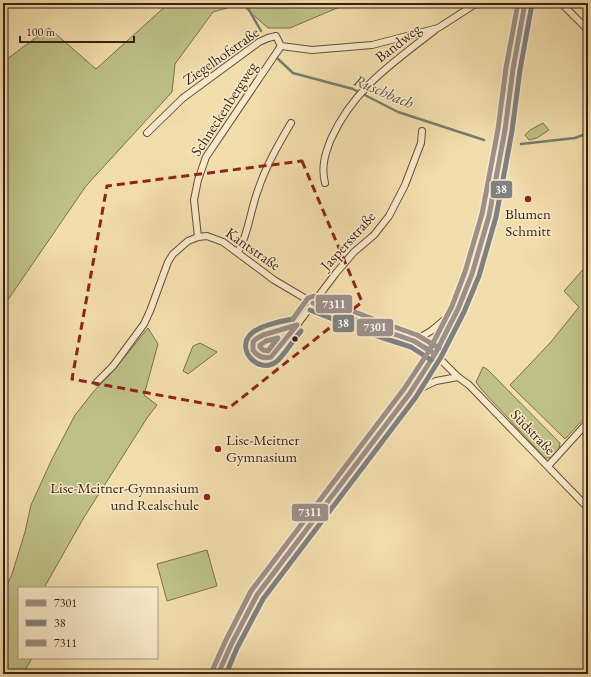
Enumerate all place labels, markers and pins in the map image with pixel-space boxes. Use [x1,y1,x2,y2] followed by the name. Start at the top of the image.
[523,194,533,204] marker: Blumen Schmitt
[505,204,551,240] place label: Blumen Schmitt
[290,334,300,344] unlabelled marker
[226,430,299,466] place label: Lise-Meitner Gymnasium
[213,444,223,454] marker: Lise-Meitner Gymnasium
[50,478,199,514] place label: Lise-Meitner-Gymnasium und Realschule
[202,492,212,502] marker: Lise-Meitner-Gymnasium und Realschule

